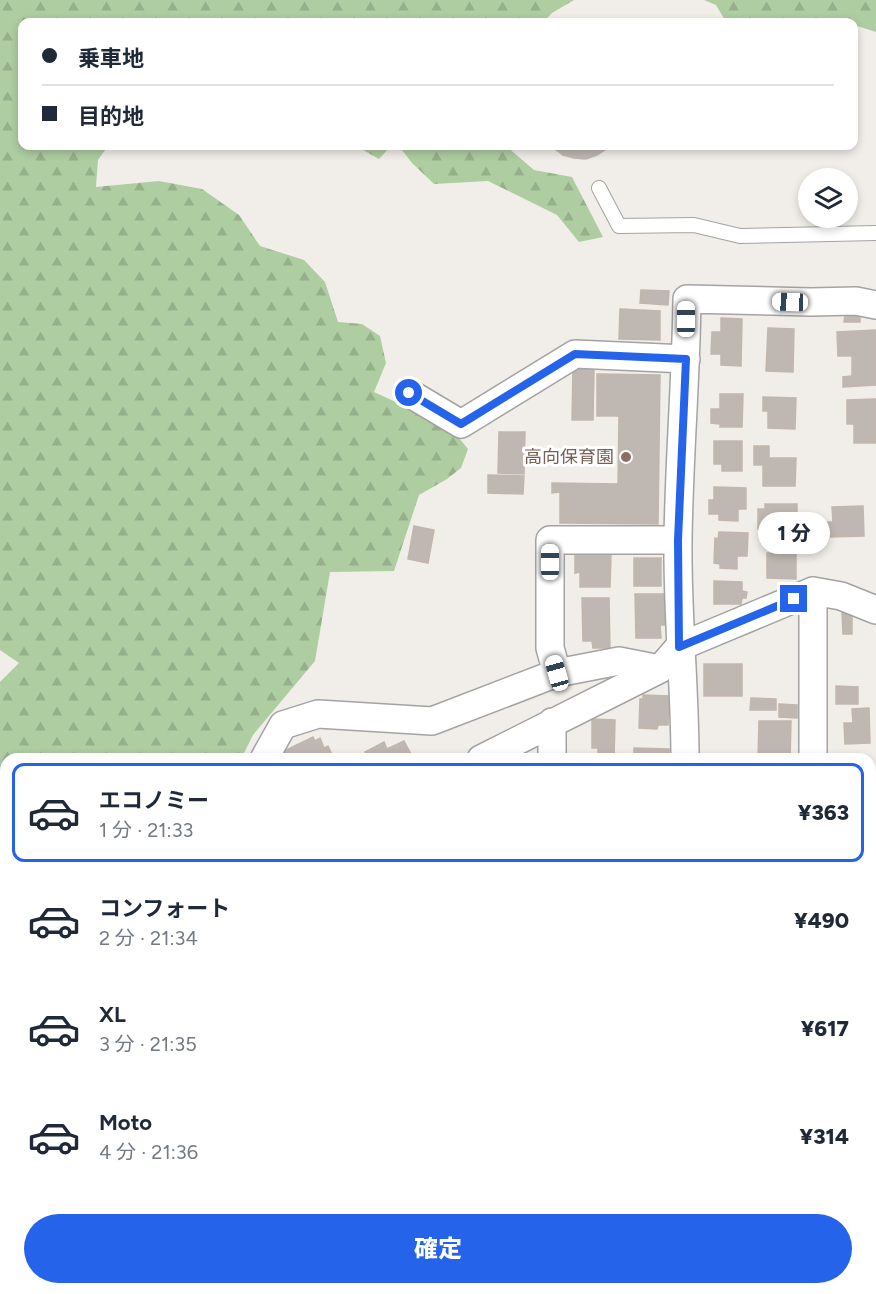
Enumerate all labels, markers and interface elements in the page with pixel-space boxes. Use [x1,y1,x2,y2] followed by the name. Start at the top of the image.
[78,45,144,72] text: 乗車地
[78,103,144,130] text: 目的地
[798,168,858,228] map controls
[798,168,858,228] button: layers
[772,292,808,312] car
[677,301,695,337] car
[395,379,422,406] route start
[524,446,614,468] place label: 高向保育園
[619,450,633,464] marker: 高向保育園
[758,512,830,554] callout: 1 分
[777,521,811,545] text: 1 分
[541,544,559,580] car
[780,585,807,612] route end
[543,653,571,693] car
[27,786,81,840] icon: car
[99,787,209,814] text: エコノミー
[798,799,849,826] text: ¥363
[99,818,193,842] text: 1 分 · 21:33
[27,894,81,948] icon: car
[99,895,230,922] text: コンフォート
[794,907,849,934] text: ¥490
[99,926,198,950] text: 2 分 · 21:34
[99,1001,126,1028] text: XL
[27,1002,81,1056] icon: car
[801,1015,849,1042] text: ¥617
[99,1032,197,1056] text: 3 分 · 21:35
[99,1109,152,1136] text: Moto
[27,1110,81,1164] icon: car
[800,1123,849,1150] text: ¥314
[99,1140,198,1164] text: 4 分 · 21:36
[24,1214,852,1283] button: 確定

